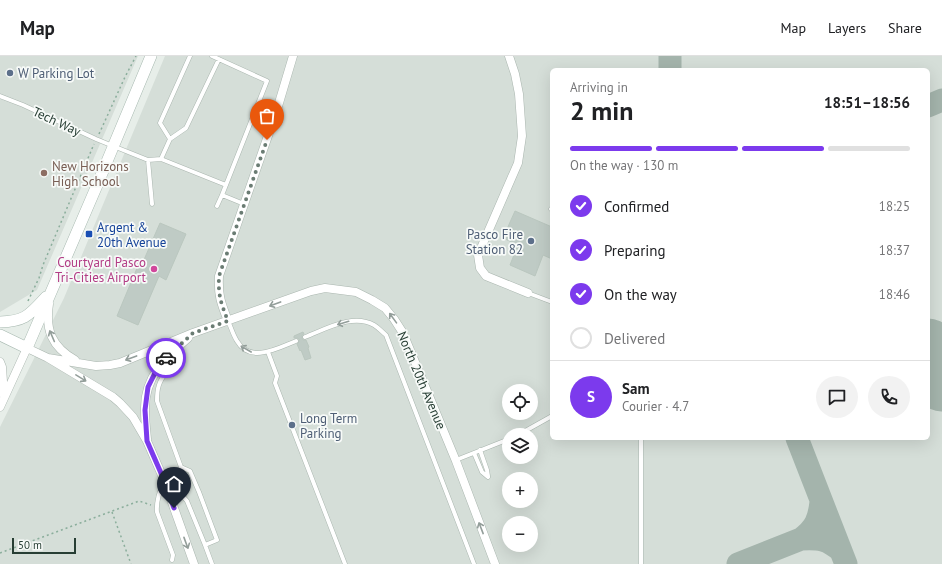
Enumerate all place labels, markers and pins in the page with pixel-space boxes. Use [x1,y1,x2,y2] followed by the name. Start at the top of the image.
[18,65,95,82] place label: W Parking Lot
[5,68,15,78] marker: W Parking Lot
[250,99,284,140] pin
[52,158,129,190] place label: New Horizons High School
[39,168,49,178] marker: New Horizons High School
[97,219,166,251] place label: Argent & 20th Avenue
[466,226,523,258] place label: Pasco Fire Station 82
[84,229,94,239] marker: Argent & 20th Avenue
[526,236,536,246] marker: Pasco Fire Station 82
[55,254,147,286] place label: Courtyard Pasco Tri-Cities Airport
[149,264,159,274] marker: Courtyard Pasco Tri-Cities Airport
[300,410,357,442] place label: Long Term Parking
[287,420,297,430] marker: Long Term Parking
[157,467,191,508] pin

